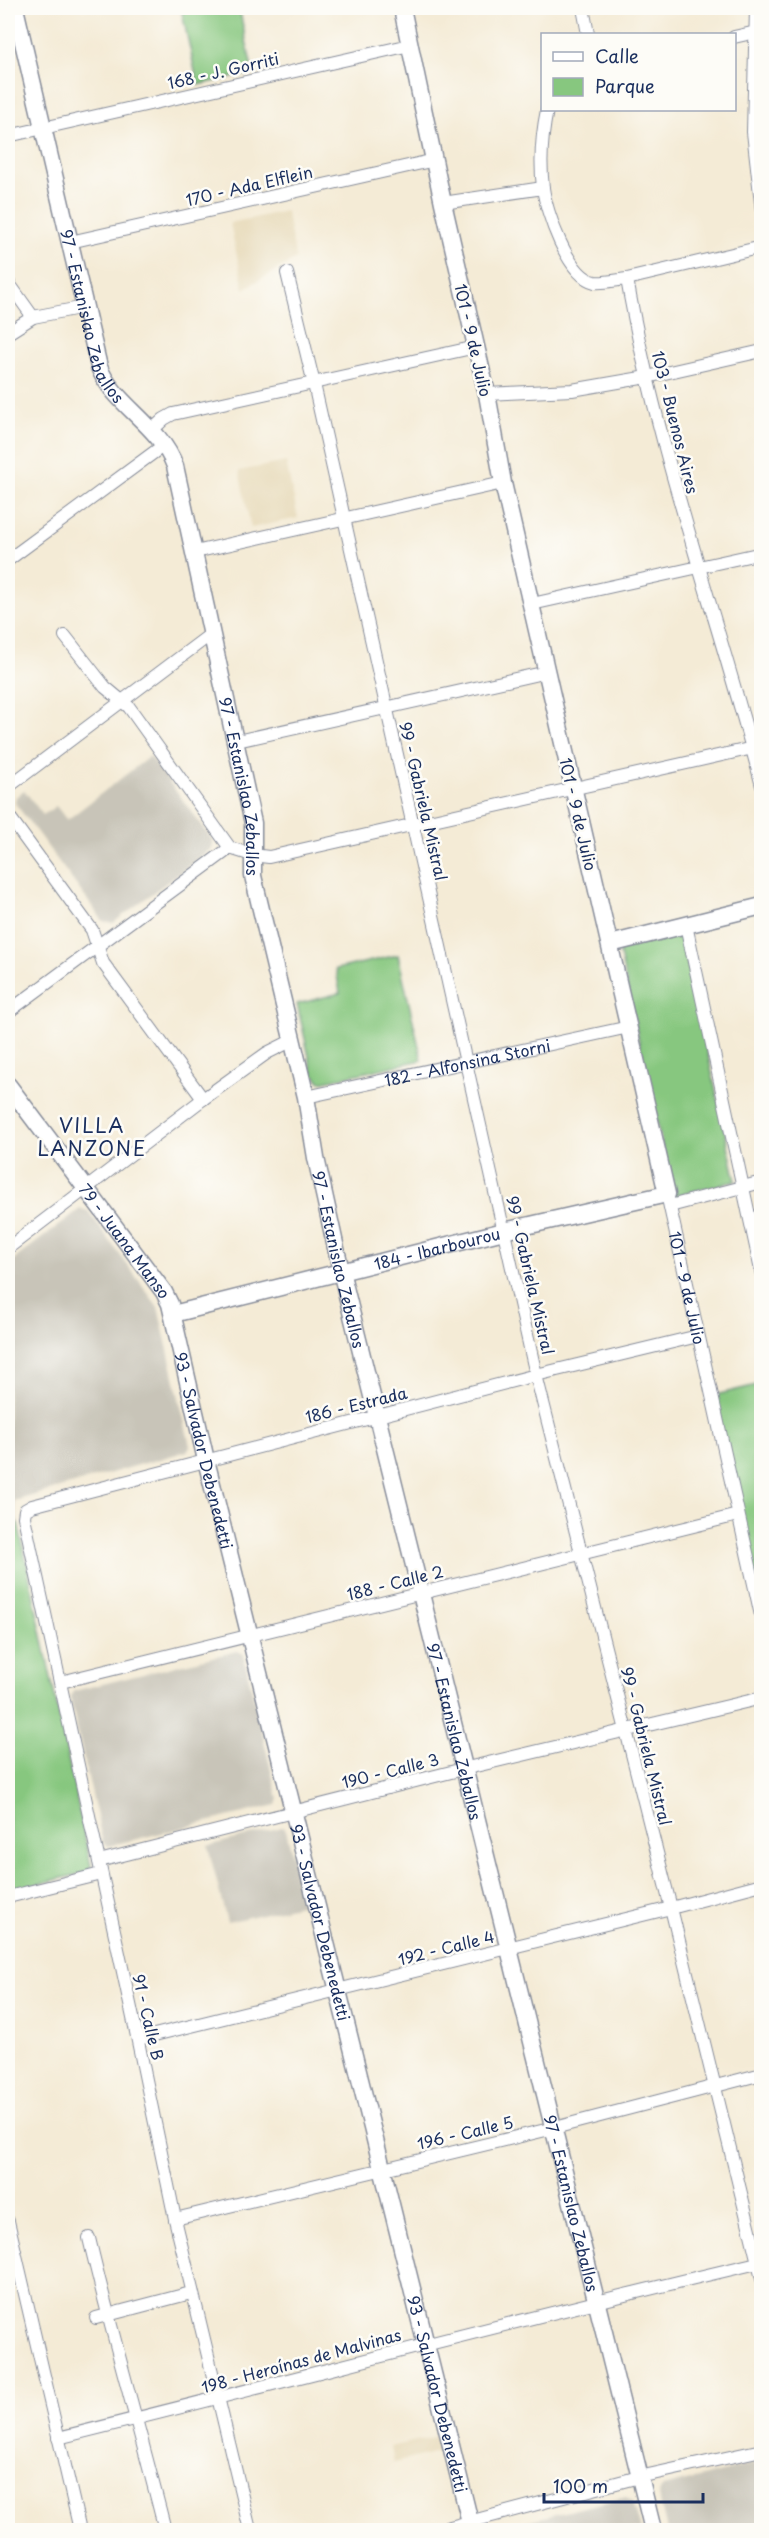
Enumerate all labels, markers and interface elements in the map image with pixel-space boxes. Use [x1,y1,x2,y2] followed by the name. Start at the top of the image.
[541,33,736,111] legend
[595,42,639,69] text: Calle
[165,46,281,94] street label: 168 - J. Gorriti
[595,72,655,99] text: Parque
[183,159,315,211] street label: 170 - Ada Elflein
[55,227,130,408] street label: 97 - Estanislao Zeballos
[449,281,499,399] street label: 101 - 9 de Julio
[647,348,705,496] street label: 103 - Buenos Aires
[214,695,265,876] street label: 97 - Estanislao Zeballos
[394,719,454,883] street label: 99 - Gabriela Mistral
[554,755,604,873] street label: 101 - 9 de Julio
[382,1032,553,1092] street label: 182 - Alfonsina Storni
[37,1110,147,1163] district label: VILLA LANZONE
[307,1168,372,1351] street label: 97 - Estanislao Zeballos
[74,1178,177,1302] street label: 79 - Juana Manso
[501,1193,561,1357] street label: 99 - Gabriela Mistral
[371,1220,503,1275] street label: 184 - Ibarbourou
[664,1229,712,1347] street label: 101 - 9 de Julio
[169,1349,240,1551] street label: 93 - Salvador Debenedetti
[303,1380,409,1428] street label: 186 - Estrada
[344,1558,446,1606] street label: 188 - Calle 2
[422,1640,489,1822] street label: 97 - Estanislao Zeballos
[616,1664,678,1828] street label: 99 - Gabriela Mistral
[339,1746,441,1794] street label: 190 - Calle 3
[285,1821,357,2023] street label: 93 - Salvador Debenedetti
[395,1923,497,1971] street label: 192 - Calle 4
[127,1972,171,2062] street label: 91 - Calle B
[414,2109,516,2155] street label: 196 - Calle 5
[539,2112,605,2294] street label: 97 - Estanislao Zeballos
[402,2293,474,2495] street label: 93 - Salvador Debenedetti
[198,2322,404,2398] street label: 198 - Heroínas de Malvinas
[544,2466,703,2504] scale bar
[553,2472,608,2499] text: 100 m

